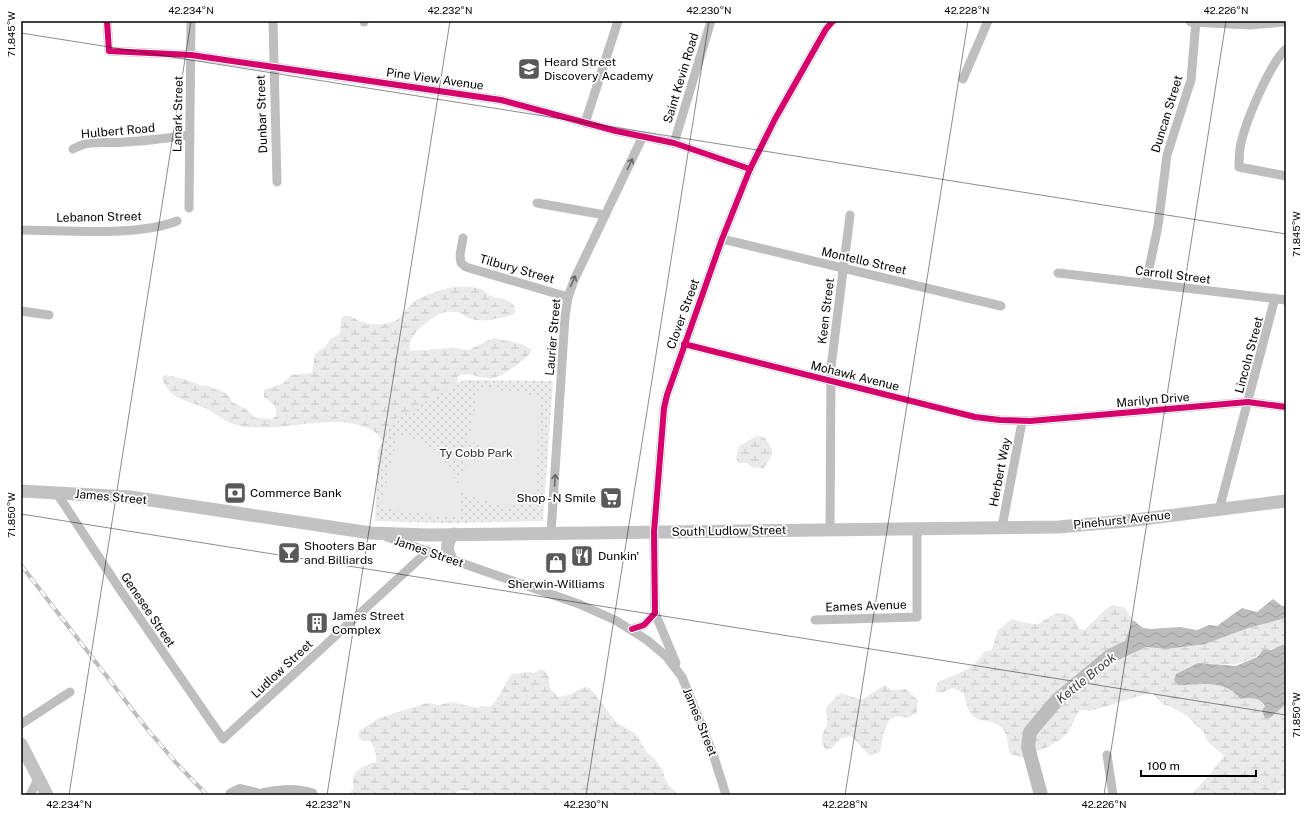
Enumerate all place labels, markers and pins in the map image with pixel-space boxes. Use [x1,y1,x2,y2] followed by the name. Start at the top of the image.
[544,55,654,83] place label: Heard Street Discovery Academy
[516,56,542,82] school or university icon: Heard Street Discovery Academy
[222,480,248,506] bank icon: Commerce Bank
[598,485,624,511] supermarket icon: Shop - N Smile
[250,486,342,500] place label: Commerce Bank
[517,491,596,505] place label: Shop - N Smile
[304,539,377,567] place label: Shooters Bar and Billiards
[276,540,302,566] bar icon: Shooters Bar and Billiards
[569,543,595,569] restaurant icon: Dunkin'
[598,549,639,563] place label: Dunkin'
[543,550,569,576] shop icon: Sherwin-Williams
[507,577,605,591] place label: Sherwin-Williams
[332,609,405,637] place label: James Street Complex
[304,610,330,636] building icon: James Street Complex

